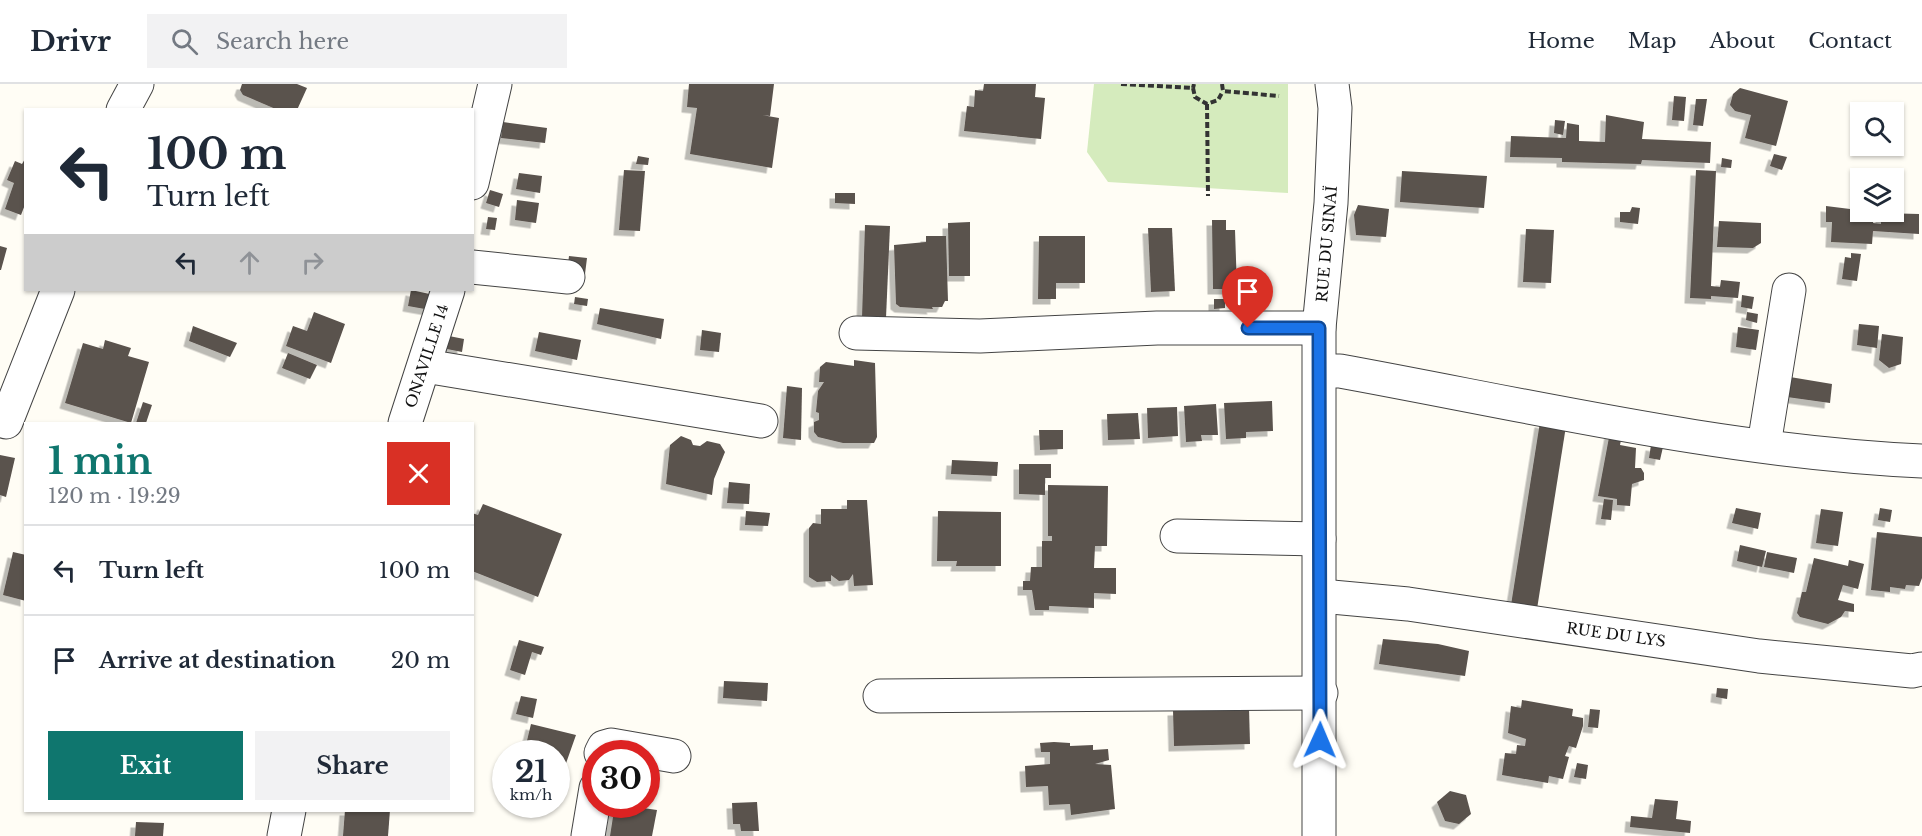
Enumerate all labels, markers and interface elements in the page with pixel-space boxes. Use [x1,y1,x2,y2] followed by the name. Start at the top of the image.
[147,14,567,68] search box
[30,24,111,59] text: Drivr
[168,25,201,58] icon: search
[216,28,349,55] text: Search here
[1528,28,1595,54] text: Home
[1628,28,1676,54] text: Map
[1709,28,1775,54] text: About
[1808,28,1892,54] text: Contact
[1850,102,1904,222] map controls
[1850,102,1904,156] button: search
[147,128,286,180] text: 100 m
[48,132,126,210] icon: left
[1850,168,1904,222] button: layers
[147,180,270,213] text: Turn left
[1312,185,1341,303] street label: RUE DU SINAÏ
[170,246,203,279] icon: left
[233,246,266,279] icon: ahead
[296,246,329,279] icon: right
[1222,266,1273,328] pin
[1231,275,1264,308] icon: arrive
[401,301,452,410] street label: ONAVILLE 14
[48,439,152,484] text: 1 min
[387,442,450,505] button: close
[48,484,181,508] text: 120 m · 19:29
[48,554,81,587] icon: left
[99,557,204,584] text: Turn left
[379,557,450,584] text: 100 m
[1565,618,1667,651] street label: RUE DU LYS
[48,644,81,677] icon: arrive
[99,647,336,674] text: Arrive at destination
[391,647,450,674] text: 20 m
[1288,708,1352,772] position arrow
[48,731,243,800] button: Exit
[255,731,450,800] button: Share
[582,740,660,818] speed limit sign: 30
[515,753,547,790] text: 21
[510,785,552,804] text: km/h

